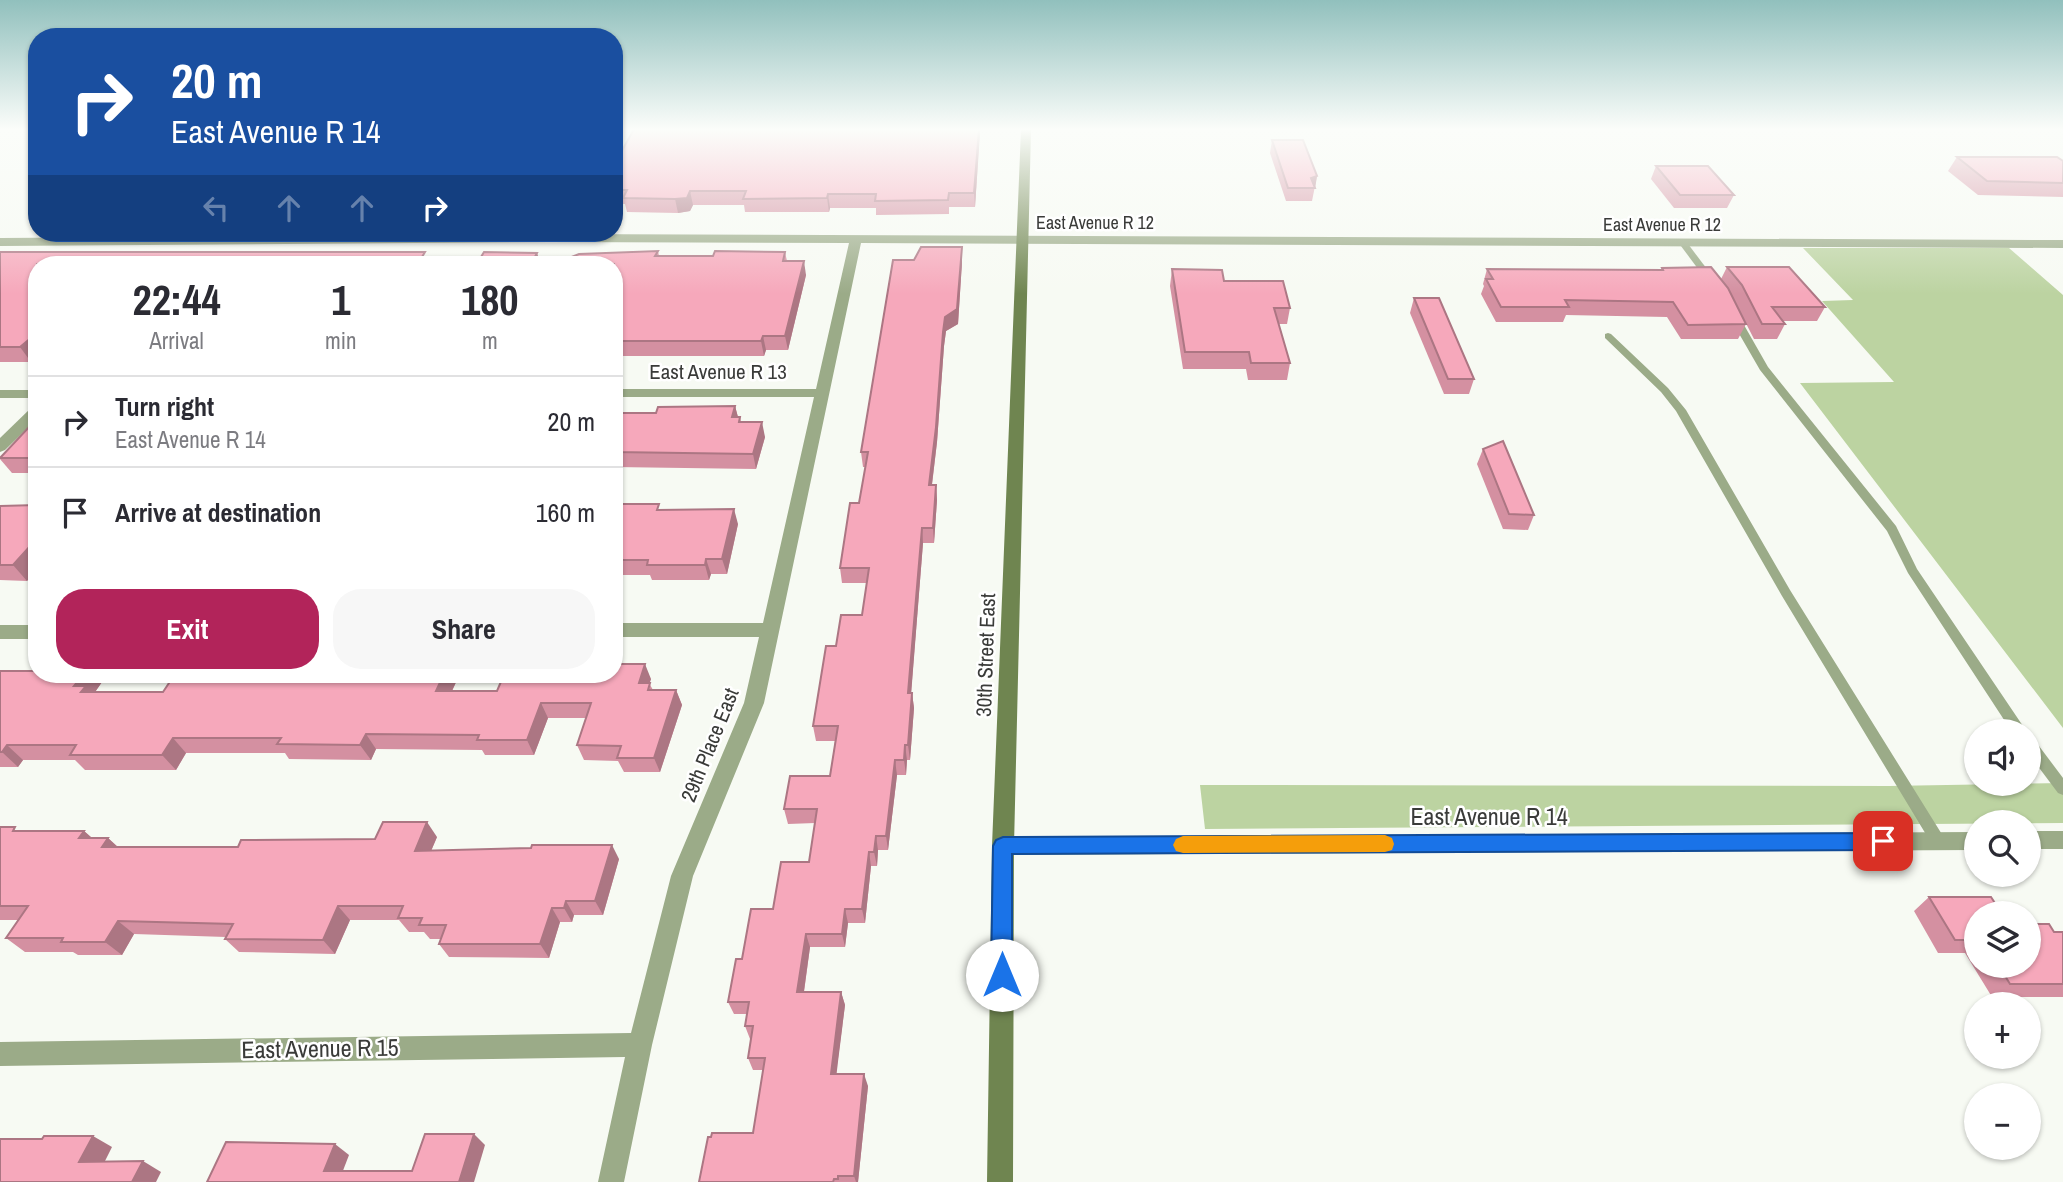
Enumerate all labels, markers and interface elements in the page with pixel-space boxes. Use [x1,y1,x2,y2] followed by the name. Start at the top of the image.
[171,47,263,113] text: 20 m
[56,56,147,147] icon: right
[171,110,381,153] text: East Avenue R 14
[197,189,235,227] icon: left
[270,189,308,227] icon: ahead
[343,189,381,227] icon: ahead
[416,189,454,227] icon: right
[1036,210,1154,235] street label: East Avenue R 12
[1603,212,1721,237] street label: East Avenue R 12
[133,272,221,328] text: 22:44
[331,272,350,328] text: 1
[461,272,519,328] text: 180
[149,325,204,356] text: Arrival
[325,325,357,356] text: min
[482,325,498,356] text: m
[649,357,787,386] street label: East Avenue R 13
[115,389,214,424] text: Turn right
[56,403,94,441] icon: right
[548,404,595,439] text: 20 m
[115,424,266,455] text: East Avenue R 14
[56,494,94,532] icon: arrive
[115,495,321,530] text: Arrive at destination
[536,495,595,530] text: 160 m
[56,589,319,669] button: Exit
[333,589,595,669] button: Share
[969,593,1002,717] street label: 30th Street East
[673,683,746,806] street label: 29th Place East
[1964,719,2041,1160] map controls
[1964,719,2041,796] button: sound
[1410,800,1568,832] street label: East Avenue R 14
[1964,810,2041,887] button: search
[1853,811,1913,871] pin
[1864,822,1902,860] icon: arrive
[1964,901,2041,978] button: layers
[965,938,1039,1012] position arrow
[1964,992,2041,1069] button: +
[241,1031,399,1065] street label: East Avenue R 15
[1964,1083,2041,1160] button: −

